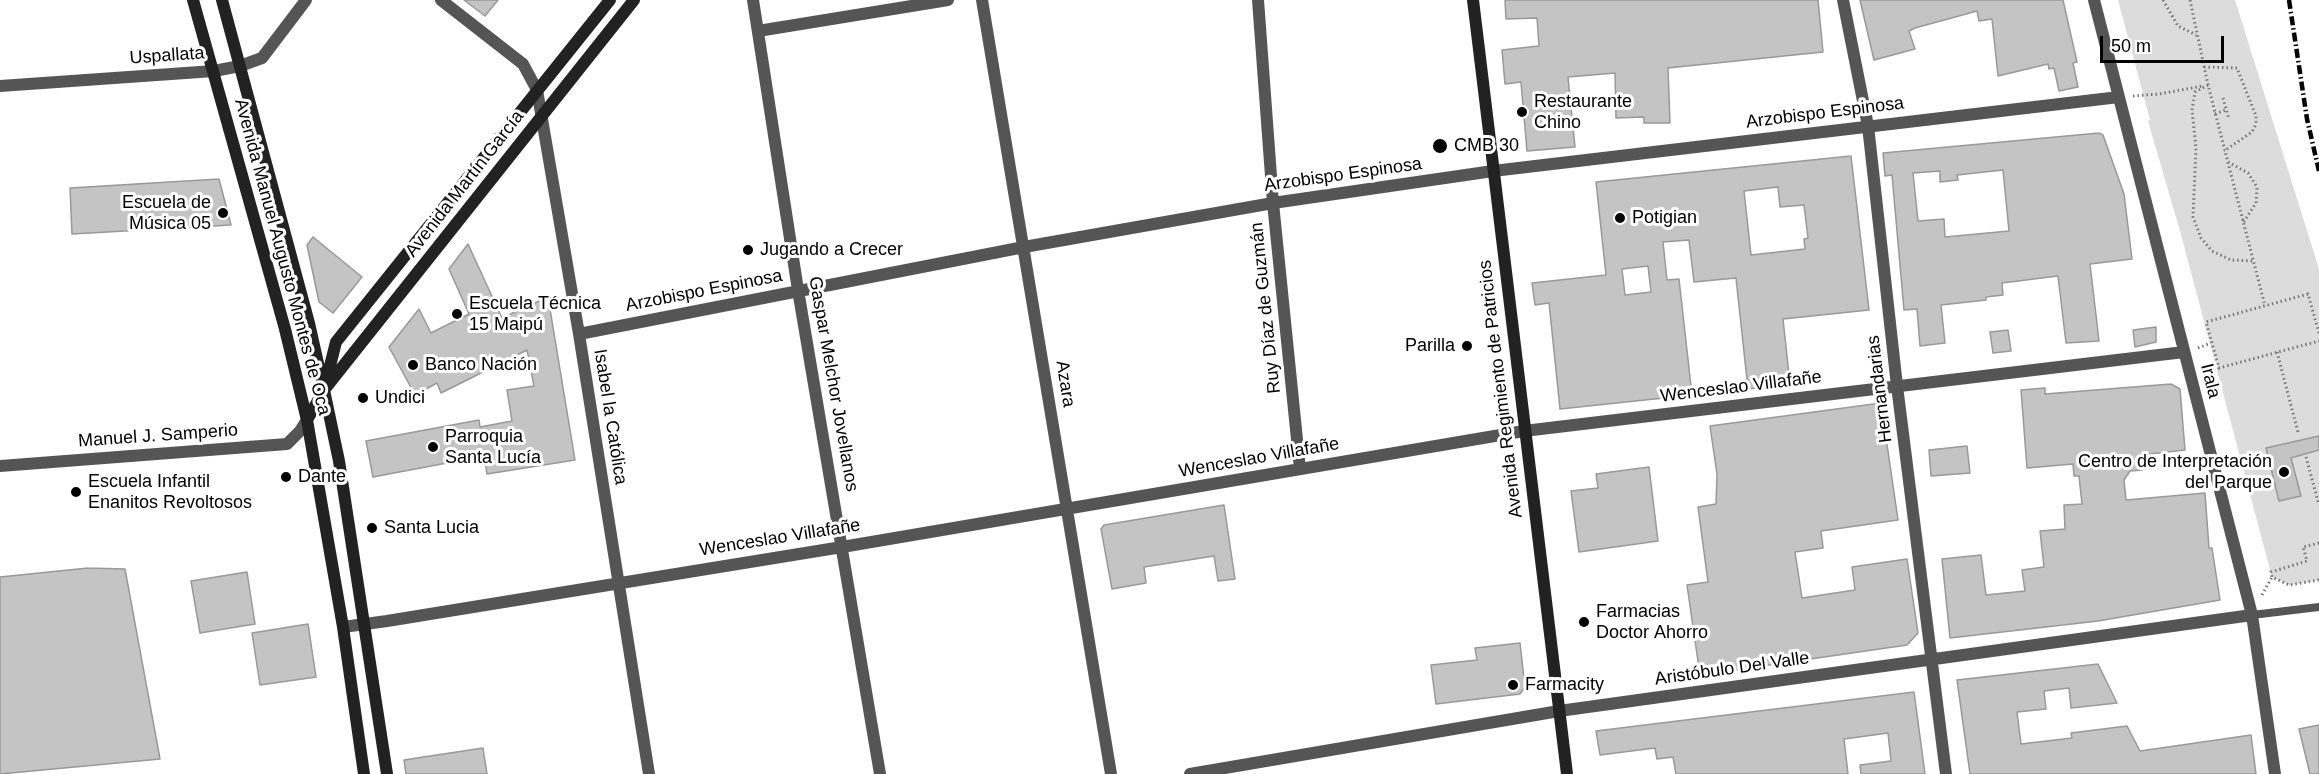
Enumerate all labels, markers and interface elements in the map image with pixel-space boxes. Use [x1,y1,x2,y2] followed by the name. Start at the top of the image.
[2103,24,2228,62] scale bar
[2111,36,2151,56] text: 50 m
[129,43,205,69] street label: Uspallata
[1534,91,1632,134] place label: Restaurante Chino
[1745,93,1905,133] street label: Arzobispo Espinosa
[229,96,335,418] street label: Avenida Manuel Augusto Montes de Oca
[1515,105,1529,119] marker: Restaurante Chino
[401,107,529,261] street label: Avenida Martín García
[1454,135,1519,157] place label: CMB 30
[1431,137,1449,155] marker: CMB 30
[1263,153,1423,197] street label: Arzobispo Espinosa
[122,192,211,234] place label: Escuela de Música 05
[216,206,230,220] marker: Escuela de Música 05
[1632,207,1697,229] place label: Potigian
[1613,211,1627,225] marker: Potigian
[1246,221,1286,395] street label: Ruy Díaz de Guzmán
[760,239,903,261] place label: Jugando a Crecer
[741,243,755,257] marker: Jugando a Crecer
[1474,259,1528,519] street label: Avenida Regimiento de Patricios
[624,265,784,317] street label: Arzobispo Espinosa
[803,275,863,493] street label: Gaspar Melchor Jovellanos
[469,293,601,336] place label: Escuela Técnica 15 Maipú
[450,307,464,321] marker: Escuela Técnica 15 Maipú
[1863,334,1897,444] street label: Hernandarias
[1405,335,1455,357] place label: Parilla
[1460,339,1474,353] marker: Parilla
[589,348,631,486] street label: Isabel la Católica
[425,354,537,376] place label: Banco Nación
[406,358,420,372] marker: Banco Nación
[1051,359,1079,409] street label: Azara
[2195,361,2225,401] street label: Irala
[1659,366,1823,408] street label: Wenceslao Villafañe
[375,387,425,409] place label: Undici
[356,391,370,405] marker: Undici
[77,420,239,452] street label: Manuel J. Samperio
[445,426,541,468] place label: Parroquia Santa Lucía
[1177,433,1341,483] street label: Wenceslao Villafañe
[426,440,440,454] marker: Parroquia Santa Lucía
[2078,451,2272,494] place label: Centro de Interpretación del Parque
[2277,465,2291,479] marker: Centro de Interpretación del Parque
[298,466,346,488] place label: Dante
[279,470,293,484] marker: Dante
[88,471,252,514] place label: Escuela Infantil Enanitos Revoltosos
[69,485,83,499] marker: Escuela Infantil Enanitos Revoltosos
[698,515,862,561] street label: Wenceslao Villafañe
[384,517,479,539] place label: Santa Lucia
[365,521,379,535] marker: Santa Lucia
[1596,601,1708,644] place label: Farmacias Doctor Ahorro
[1577,615,1591,629] marker: Farmacias Doctor Ahorro
[1653,647,1811,691] street label: Aristóbulo Del Valle
[1525,674,1604,696] place label: Farmacity
[1506,678,1520,692] marker: Farmacity

